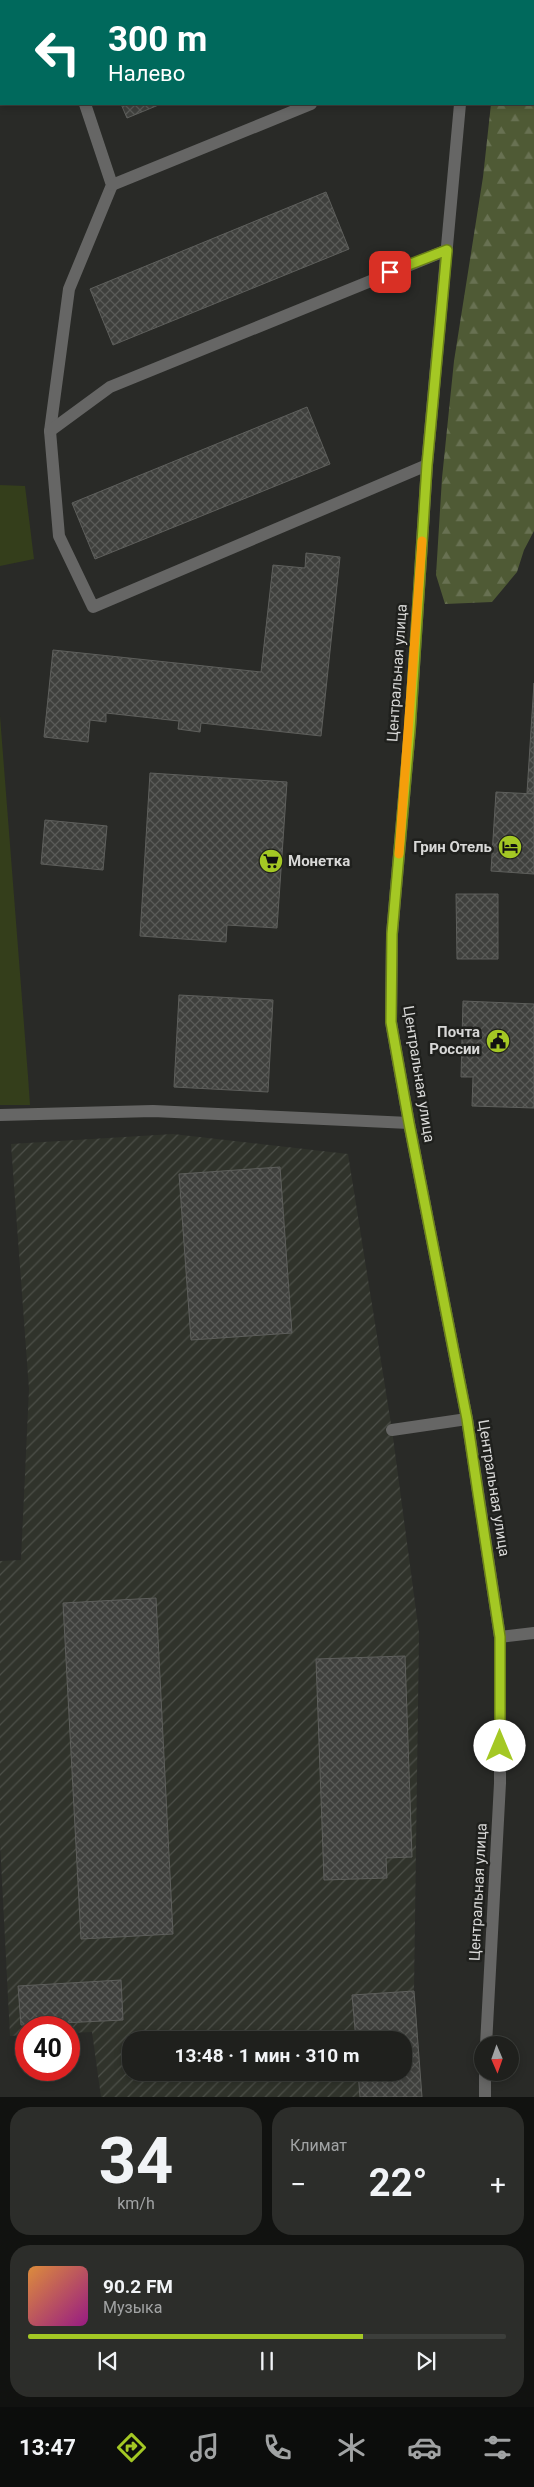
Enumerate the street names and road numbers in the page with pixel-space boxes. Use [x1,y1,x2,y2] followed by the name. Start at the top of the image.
[383,603,411,743] street label: Центральная улица
[399,1004,439,1144] street label: Центральная улица
[474,1418,514,1558] street label: Центральная улица
[465,1823,491,1961] street label: Центральная улица

